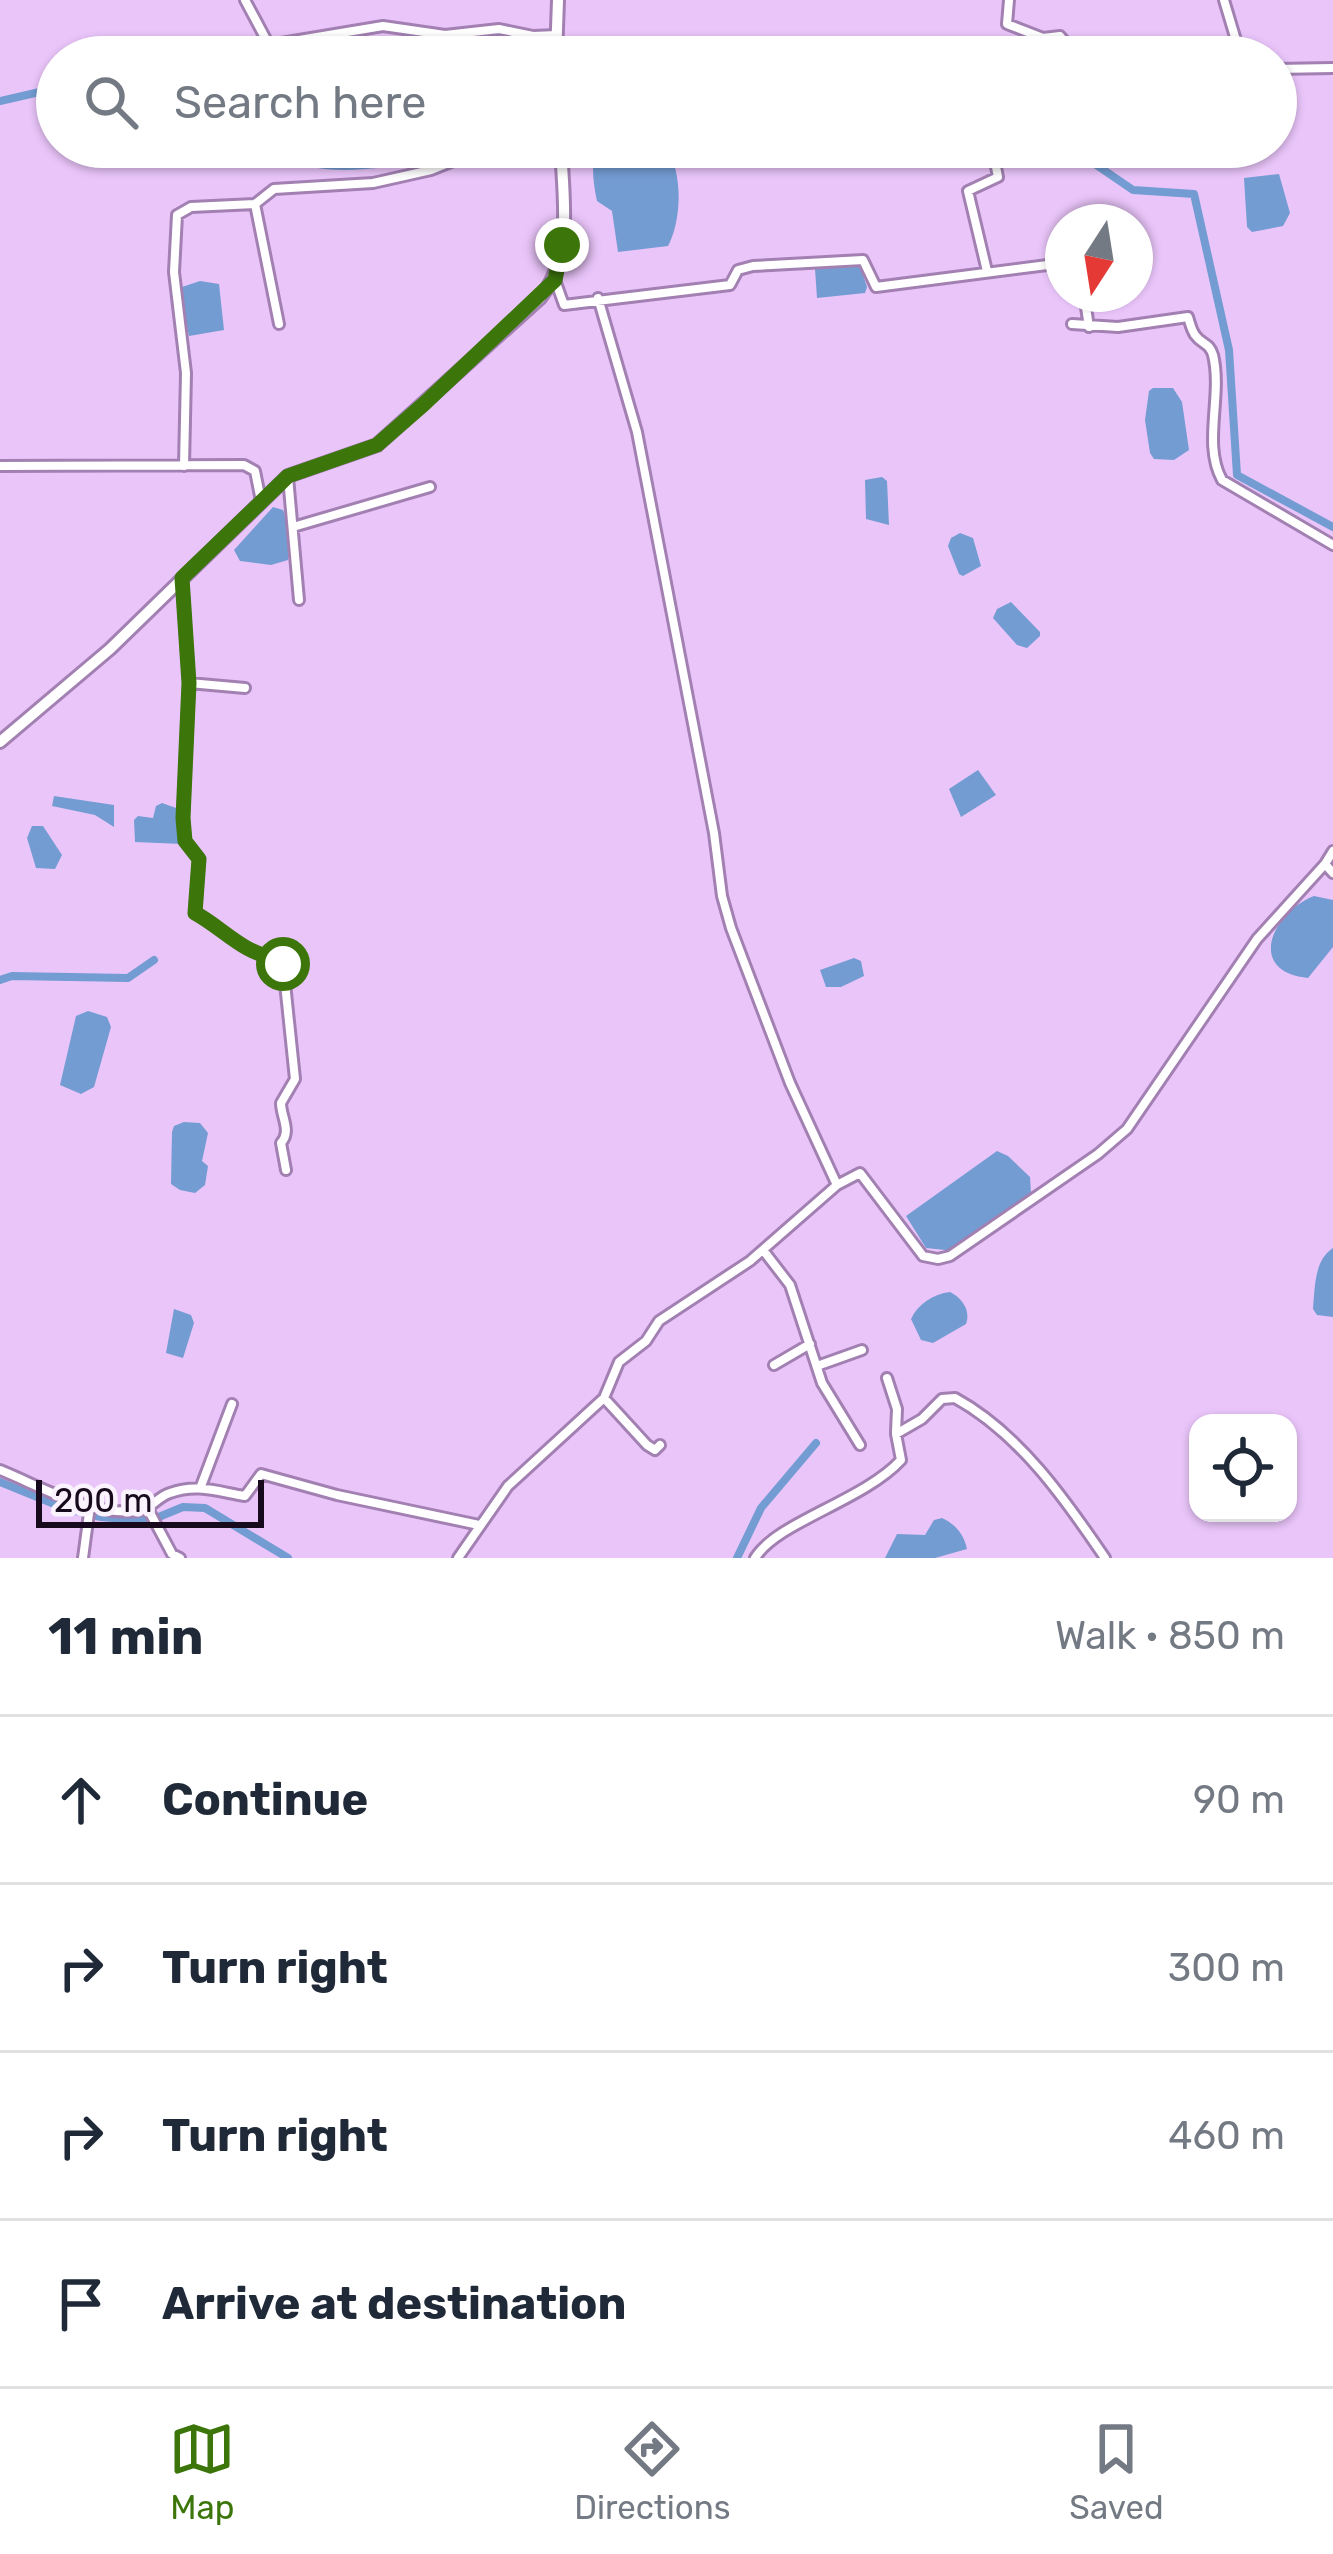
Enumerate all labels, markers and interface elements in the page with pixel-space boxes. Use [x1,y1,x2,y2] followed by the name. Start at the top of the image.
[36,36,1297,168] search box
[78,69,144,135] icon: search
[174,76,426,129] text: Search here
[1045,204,1153,312] north arrow
[535,218,589,272] route end
[256,937,310,991] route start
[1189,1414,1297,1522] map controls
[1189,1414,1297,1522] button: locate
[36,1474,264,1527] scale bar
[54,1481,153,1520] text: 200 m
[48,1606,204,1667] text: 11 min
[1055,1613,1285,1659] text: Walk · 850 m
[48,1767,114,1833] icon: ahead
[162,1773,368,1826] text: Continue
[1193,1777,1285,1823] text: 90 m
[48,1935,114,2001] icon: right
[162,1941,388,1994] text: Turn right
[1168,1945,1285,1991] text: 300 m
[48,2103,114,2169] icon: right
[162,2109,388,2162] text: Turn right
[1168,2113,1285,2159] text: 460 m
[48,2271,114,2337] icon: arrive
[162,2277,627,2330] text: Arrive at destination
[169,2416,235,2527] tab: Map
[574,2416,731,2527] tab: Directions
[1069,2416,1164,2527] tab: Saved

